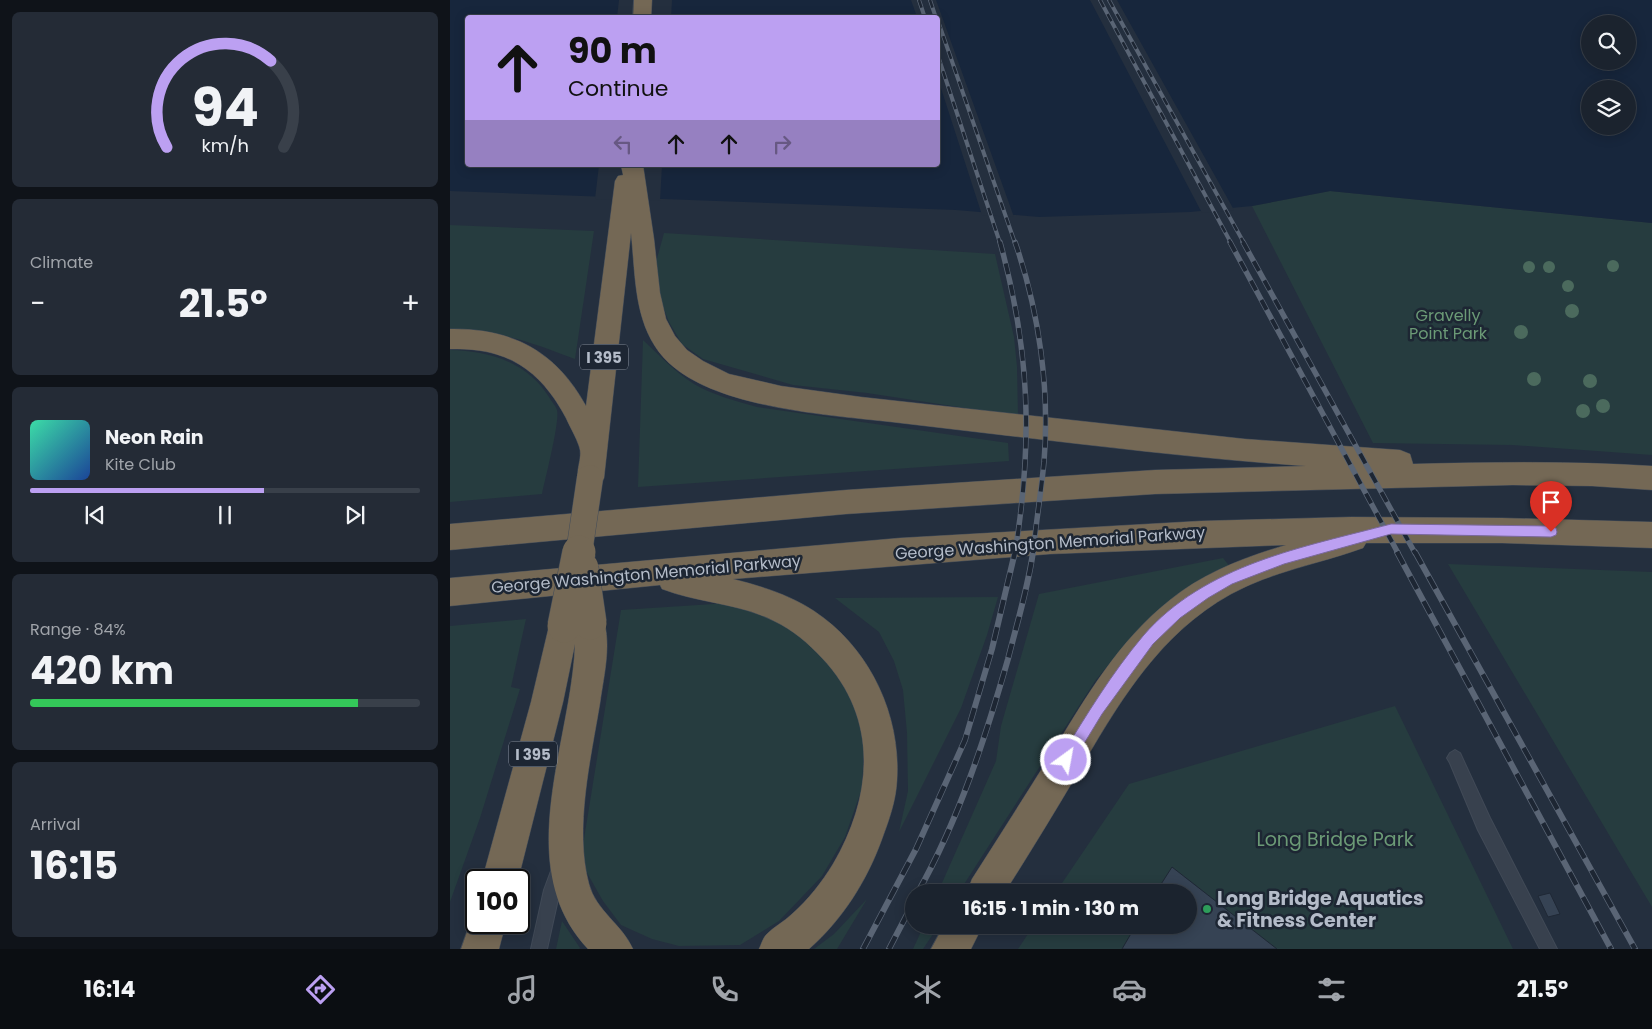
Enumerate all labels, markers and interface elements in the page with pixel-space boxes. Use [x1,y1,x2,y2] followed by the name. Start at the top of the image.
[1581,15,1636,135] map controls
[1581,15,1636,70] button: search
[568,26,657,75] text: 90 m
[485,35,550,100] icon: ahead
[191,71,259,144] text: 94
[568,73,668,104] text: Continue
[1581,80,1636,135] button: layers
[609,130,637,158] icon: left
[662,130,690,158] icon: ahead
[715,130,743,158] icon: ahead
[768,130,796,158] icon: right
[201,133,249,158] text: km/h
[30,251,93,274] text: Climate
[179,277,268,330] text: 21.5°
[30,284,45,323] text: −
[401,284,420,323] text: +
[1409,304,1488,345] park label: Gravelly Point Park
[580,344,628,370] road number: I 395
[105,424,204,451] text: Neon Rain
[105,453,176,476] text: Kite Club
[1530,481,1572,532] pin
[1537,488,1565,516] icon: arrive
[81,501,109,529] icon: previous
[211,501,239,529] icon: pause
[341,501,369,529] icon: next
[894,521,1206,565] street label: George Washington Memorial Parkway
[490,549,802,599] street label: George Washington Memorial Parkway
[30,618,126,641] text: Range · 84%
[30,644,174,697] text: 420 km
[1039,733,1091,785] position arrow
[509,742,557,766] road number: I 395
[30,813,80,836] text: Arrival
[1256,826,1414,853] park label: Long Bridge Park
[30,839,118,892] text: 16:15
[465,869,530,934] speed limit sign: 100
[1217,885,1424,934] place label: Long Bridge Aquatics & Fitness Center
[963,895,1139,922] text: 16:15 · 1 min · 130 m
[1201,903,1213,915] marker: Long Bridge Aquatics & Fitness Center
[303,972,338,1007] icon: directions
[505,972,540,1007] icon: music
[707,972,742,1007] icon: phone
[910,972,945,1007] icon: climate
[1112,972,1147,1007] icon: car
[1314,972,1349,1007] icon: filters
[84,974,135,1005] text: 16:14
[1517,974,1568,1005] text: 21.5°

